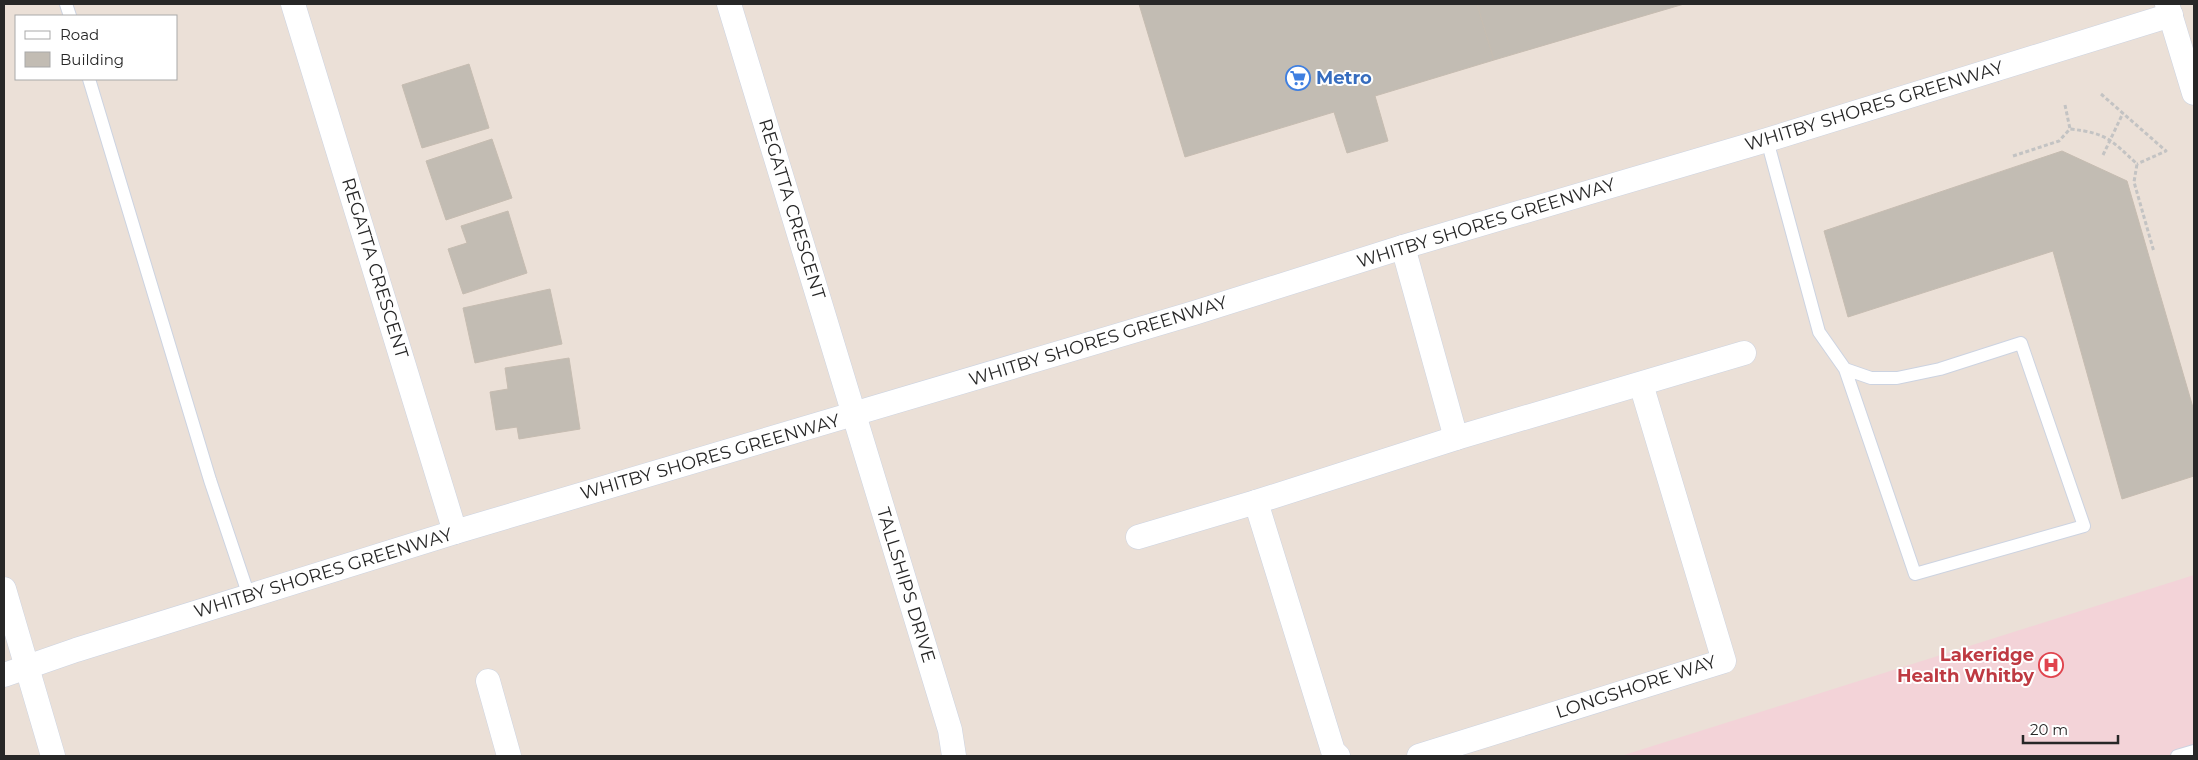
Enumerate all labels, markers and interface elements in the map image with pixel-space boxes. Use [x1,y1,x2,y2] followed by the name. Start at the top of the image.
[15,15,178,80] legend
[60,25,99,44] text: Road
[60,50,124,69] text: Building
[1742,56,2006,156] street label: WHITBY SHORES GREENWAY
[1285,65,1311,91] supermarket icon: Metro
[1316,67,1372,89] place label: Metro
[754,116,830,303] street label: REGATTA CRESCENT
[1354,173,1618,273] street label: WHITBY SHORES GREENWAY
[337,175,413,362] street label: REGATTA CRESCENT
[966,291,1230,391] street label: WHITBY SHORES GREENWAY
[578,409,843,505] street label: WHITBY SHORES GREENWAY
[872,505,940,665] street label: TALLSHIPS DRIVE
[191,523,455,623] street label: WHITBY SHORES GREENWAY
[1897,644,2034,687] place label: Lakeridge Health Whitby
[1553,650,1720,723] street label: LONGSHORE WAY
[2038,652,2064,678] hospital icon: Lakeridge Health Whitby
[2023,712,2118,744] scale bar
[2030,720,2068,739] text: 20 m

